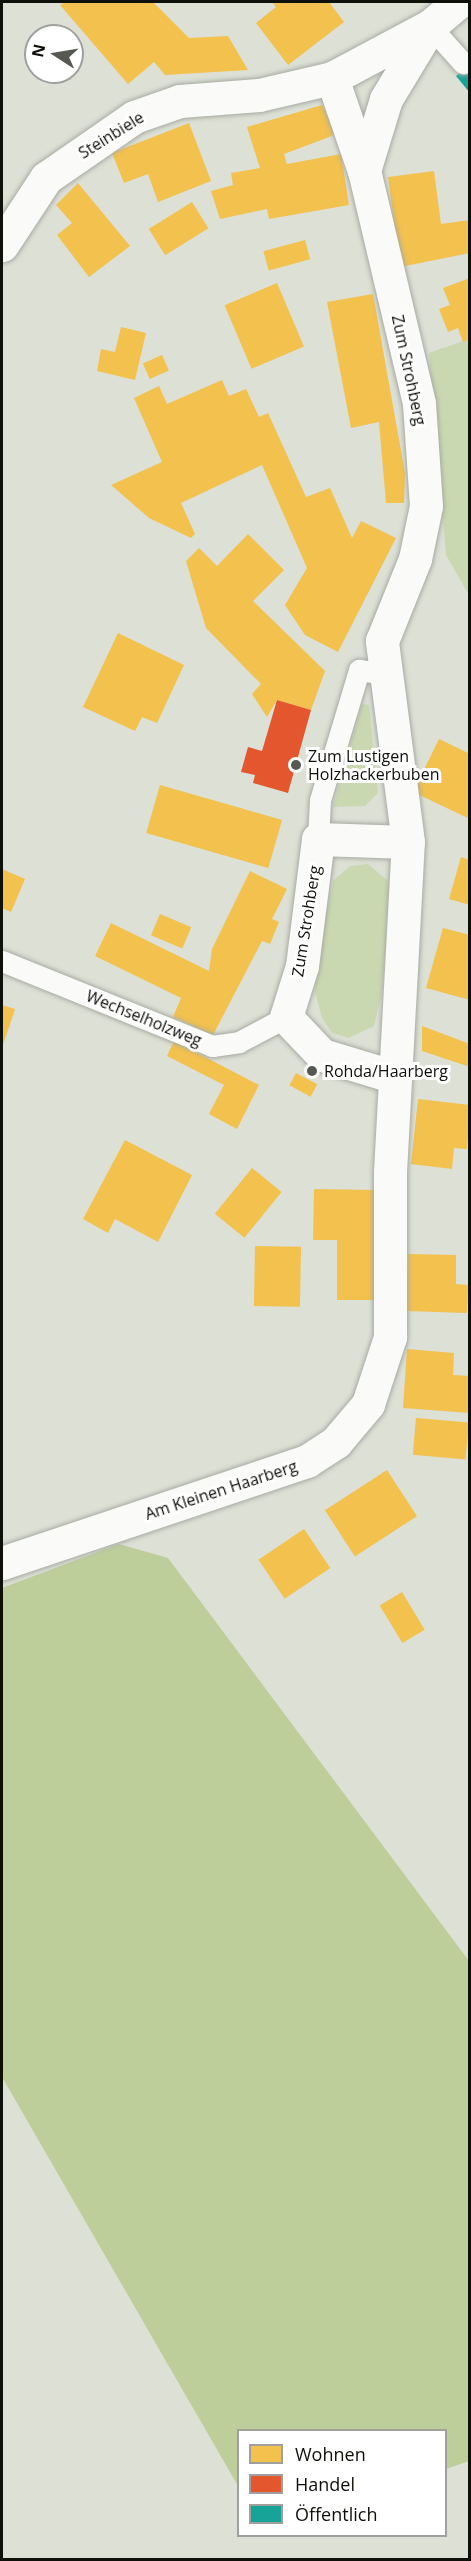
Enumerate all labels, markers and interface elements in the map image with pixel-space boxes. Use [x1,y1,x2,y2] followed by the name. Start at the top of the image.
[24,24,84,84] north arrow
[26,42,50,59] text: N
[75,107,147,163] street label: Steinbiele
[388,313,430,427] street label: Zum Strohberg
[308,746,439,784] place label: Zum Lustigen Holzhackerbuben
[289,758,303,772] marker: Zum Lustigen Holzhackerbuben
[288,864,324,978] street label: Zum Strohberg
[83,986,205,1050] street label: Wechselholzweg
[324,1061,448,1081] place label: Rohda/Haarberg
[305,1064,319,1078] marker: Rohda/Haarberg
[143,1456,299,1524] street label: Am Kleinen Haarberg
[237,2429,447,2537] legend
[295,2442,366,2466] text: Wohnen
[295,2472,355,2496] text: Handel
[295,2502,377,2526] text: Öffentlich

